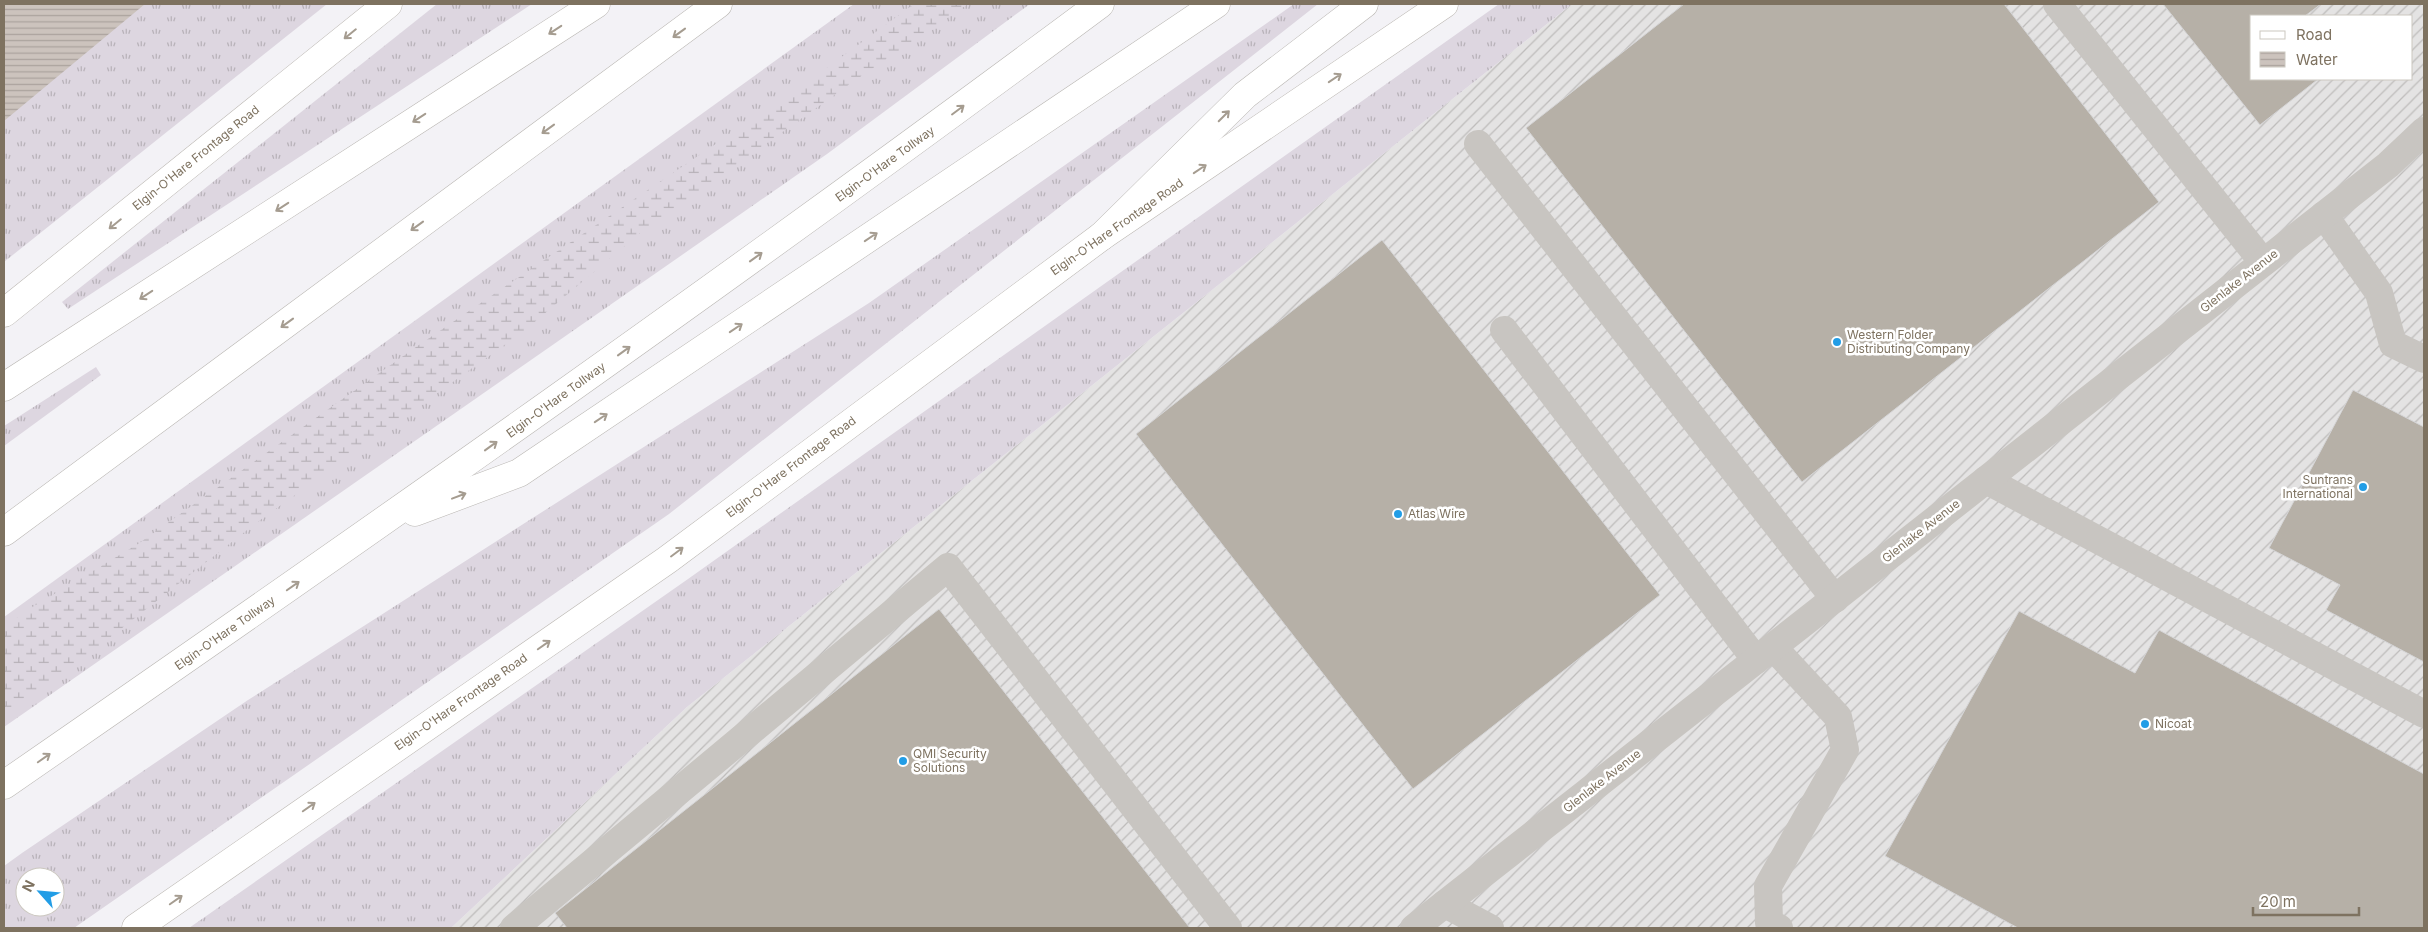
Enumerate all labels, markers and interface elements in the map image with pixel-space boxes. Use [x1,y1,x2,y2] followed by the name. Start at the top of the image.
[2250,15,2413,80] legend
[549,25,563,35] one-way arrow
[2296,25,2332,44] text: Road
[672,28,686,38] one-way arrow
[344,29,357,40] one-way arrow
[2296,50,2338,69] text: Water
[1327,73,1341,83] one-way arrow
[129,102,262,213] street label: Elgin-O'Hare Frontage Road
[951,105,965,115] one-way arrow
[1218,109,1230,122] one-way arrow
[412,113,426,124] one-way arrow
[832,122,937,205] street label: Elgin-O'Hare Tollway
[542,124,555,135] one-way arrow
[1193,164,1207,174] one-way arrow
[1047,175,1186,278] street label: Elgin-O'Hare Frontage Road
[276,202,290,212] one-way arrow
[108,218,121,229] one-way arrow
[410,221,424,231] one-way arrow
[863,232,877,242] one-way arrow
[2197,246,2281,316] street label: Glenlake Avenue
[749,252,763,262] one-way arrow
[139,290,153,300] one-way arrow
[281,317,294,328] one-way arrow
[728,323,742,333] one-way arrow
[1847,327,1970,356] place label: Western Folder Distributing Company
[1831,336,1843,348] marker: Western Folder Distributing Company
[617,346,631,356] one-way arrow
[503,358,608,441] street label: Elgin-O'Hare Tollway
[593,413,607,423] one-way arrow
[723,413,859,520] street label: Elgin-O'Hare Frontage Road
[484,441,498,451] one-way arrow
[2283,472,2353,501] place label: Suntrans International
[2357,481,2369,493] marker: Suntrans International
[451,491,466,500] one-way arrow
[1879,496,1963,566] street label: Glenlake Avenue
[1408,506,1465,521] place label: Atlas Wire
[1392,508,1404,520] marker: Atlas Wire
[670,547,683,558] one-way arrow
[286,581,300,591] one-way arrow
[172,592,278,673] street label: Elgin-O'Hare Tollway
[536,640,550,650] one-way arrow
[391,650,530,753] street label: Elgin-O'Hare Frontage Road
[2155,716,2192,731] place label: Nicoat
[2139,718,2151,730] marker: Nicoat
[913,746,987,775] place label: QMI Security Solutions
[1560,746,1644,816] street label: Glenlake Avenue
[37,753,51,763] one-way arrow
[897,755,909,767] marker: QMI Security Solutions
[302,802,316,813] one-way arrow
[15,867,65,917] north arrow
[18,877,38,894] text: N
[2253,884,2359,916] scale bar
[2260,892,2296,911] text: 20 m
[169,895,183,905] one-way arrow

